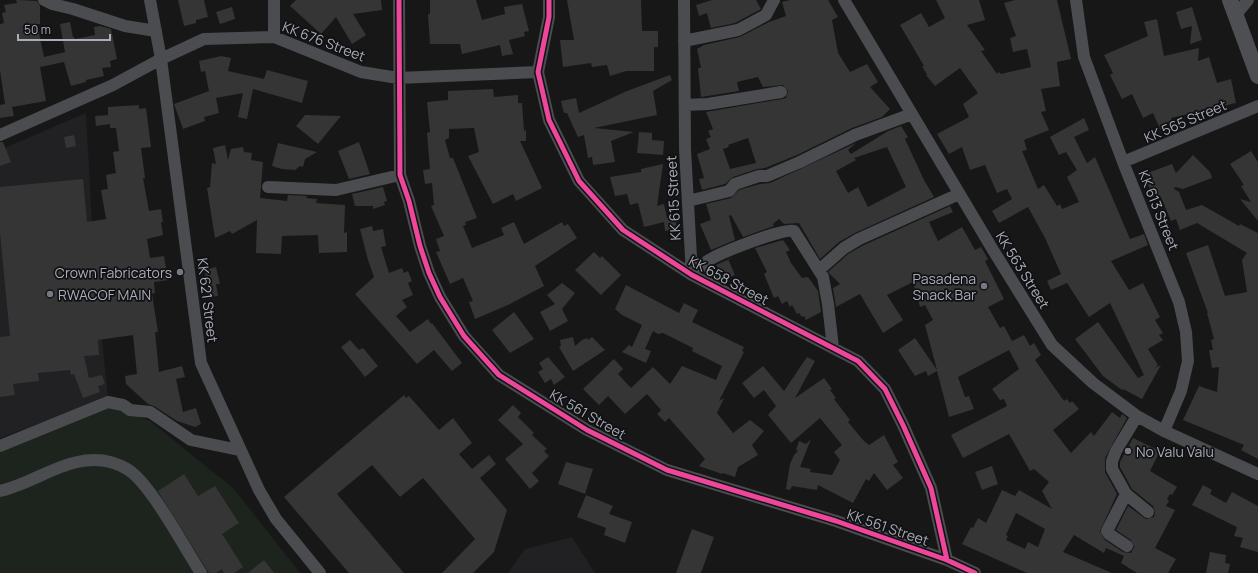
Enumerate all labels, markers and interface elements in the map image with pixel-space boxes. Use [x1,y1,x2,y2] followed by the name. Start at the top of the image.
[18,16,110,42] scale bar
[280,16,369,66] street label: KK 676 Street
[24,21,51,38] text: 50 m
[1141,95,1230,147] street label: KK 565 Street
[661,155,685,241] street label: KK 615 Street
[1134,167,1184,253] street label: KK 613 Street
[992,228,1054,312] street label: KK 563 Street
[686,251,773,309] street label: KK 658 Street
[193,257,223,344] street label: KK 621 Street
[55,263,172,282] place label: Crown Fabricators
[175,267,185,277] marker: Crown Fabricators
[912,269,976,304] place label: Pasadena Snack Bar
[979,281,989,291] marker: Pasadena Snack Bar
[58,285,151,304] place label: RWACOF MAIN
[45,289,55,299] marker: RWACOF MAIN
[546,385,630,444] street label: KK 561 Street
[1136,442,1214,461] place label: No Valu Valu
[1123,446,1133,456] marker: No Valu Valu
[845,504,932,550] street label: KK 561 Street

